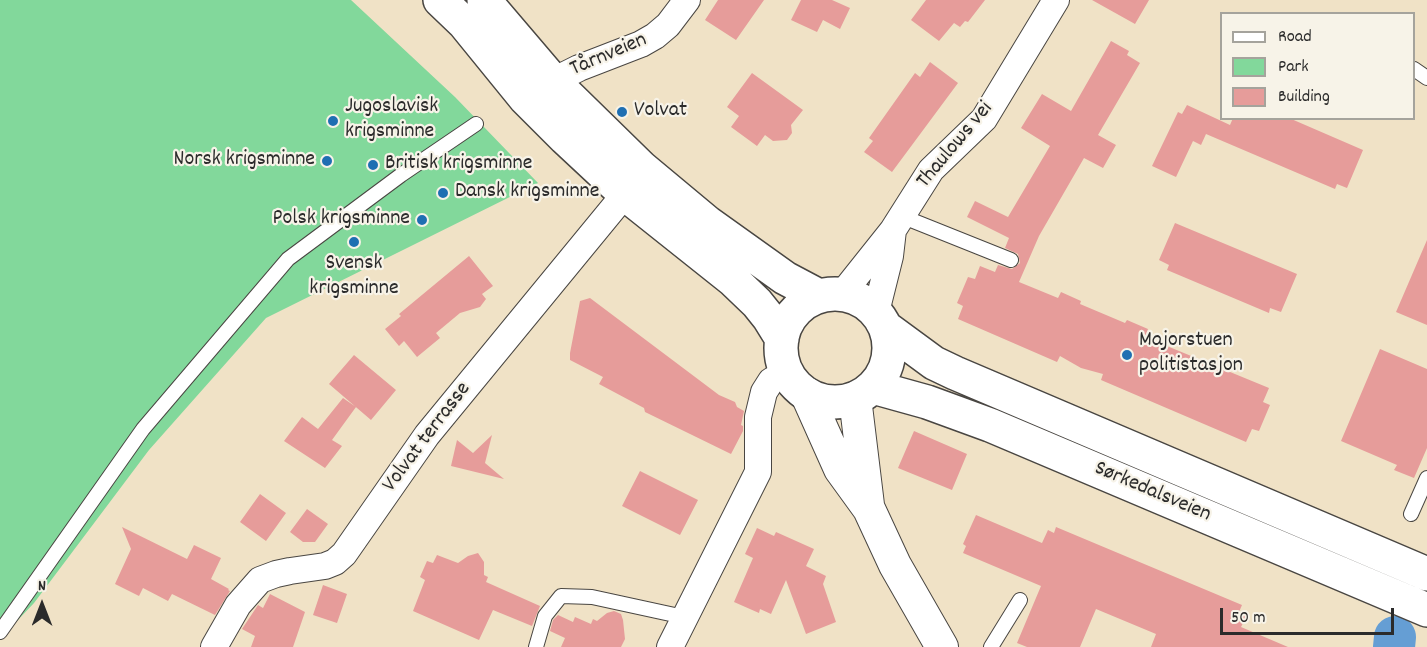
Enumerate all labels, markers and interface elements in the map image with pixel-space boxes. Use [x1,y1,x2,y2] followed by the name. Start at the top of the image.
[1220,12,1415,120] legend
[1278,25,1312,50] text: Road
[567,28,651,84] street label: Tårnveien
[1278,55,1309,80] text: Park
[1278,85,1330,110] text: Building
[345,95,438,146] place label: Jugoslavisk krigsminne
[912,97,1000,195] street label: Thaulows vei
[634,99,687,125] place label: Volvat
[615,105,629,119] marker: Volvat
[326,114,340,128] marker: Jugoslavisk krigsminne
[174,148,315,174] place label: Norsk krigsminne
[385,152,532,178] place label: Britisk krigsminne
[320,154,334,168] marker: Norsk krigsminne
[366,158,380,172] marker: Britisk krigsminne
[455,180,599,206] place label: Dansk krigsminne
[436,186,450,200] marker: Dansk krigsminne
[272,207,410,233] place label: Polsk krigsminne
[415,213,429,227] marker: Polsk krigsminne
[347,235,361,249] marker: Svensk krigsminne
[309,252,399,304] place label: Svensk krigsminne
[1139,329,1243,380] place label: Majorstuen politistasjon
[1120,348,1134,362] marker: Majorstuen politistasjon
[378,378,478,498] street label: Volvat terrasse
[1090,457,1214,529] street label: Sørkedalsveien
[12,575,72,635] north arrow
[38,575,46,598] text: N
[1223,596,1397,634] scale bar
[1231,606,1266,631] text: 50 m

